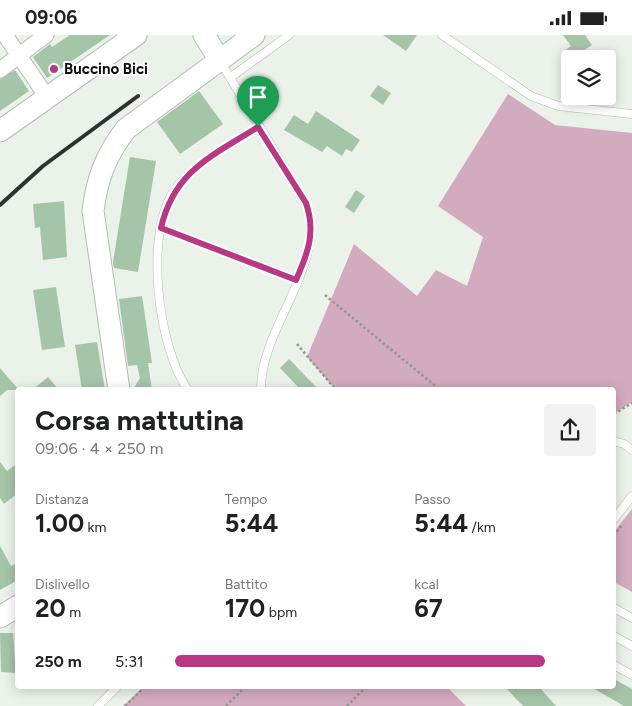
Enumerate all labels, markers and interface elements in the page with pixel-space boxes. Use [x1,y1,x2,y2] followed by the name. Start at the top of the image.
[25,6,77,29] text: 09:06
[561,50,616,105] map controls
[561,50,616,105] button: layers
[64,60,148,78] place label: Buccino Bici
[48,63,60,75] marker: Buccino Bici
[237,76,279,127] pin
[244,83,272,111] icon: arrive
[35,403,244,437] text: Corsa mattutina
[544,404,596,456] button: share
[35,439,163,458] text: 09:06 · 4 × 250 m
[35,491,89,508] text: Distanza
[225,491,267,508] text: Tempo
[414,491,451,508] text: Passo
[35,508,84,538] text: 1.00
[225,508,278,538] text: 5:44
[414,508,468,538] text: 5:44
[84,519,106,536] text: km
[468,519,496,536] text: /km
[35,576,90,593] text: Dislivello
[225,576,268,593] text: Battito
[414,576,439,593] text: kcal
[35,593,66,623] text: 20
[225,593,265,623] text: 170
[414,593,443,623] text: 67
[66,604,81,621] text: m
[265,604,297,621] text: bpm
[35,652,82,671] text: 250 m
[115,652,144,671] text: 5:31

